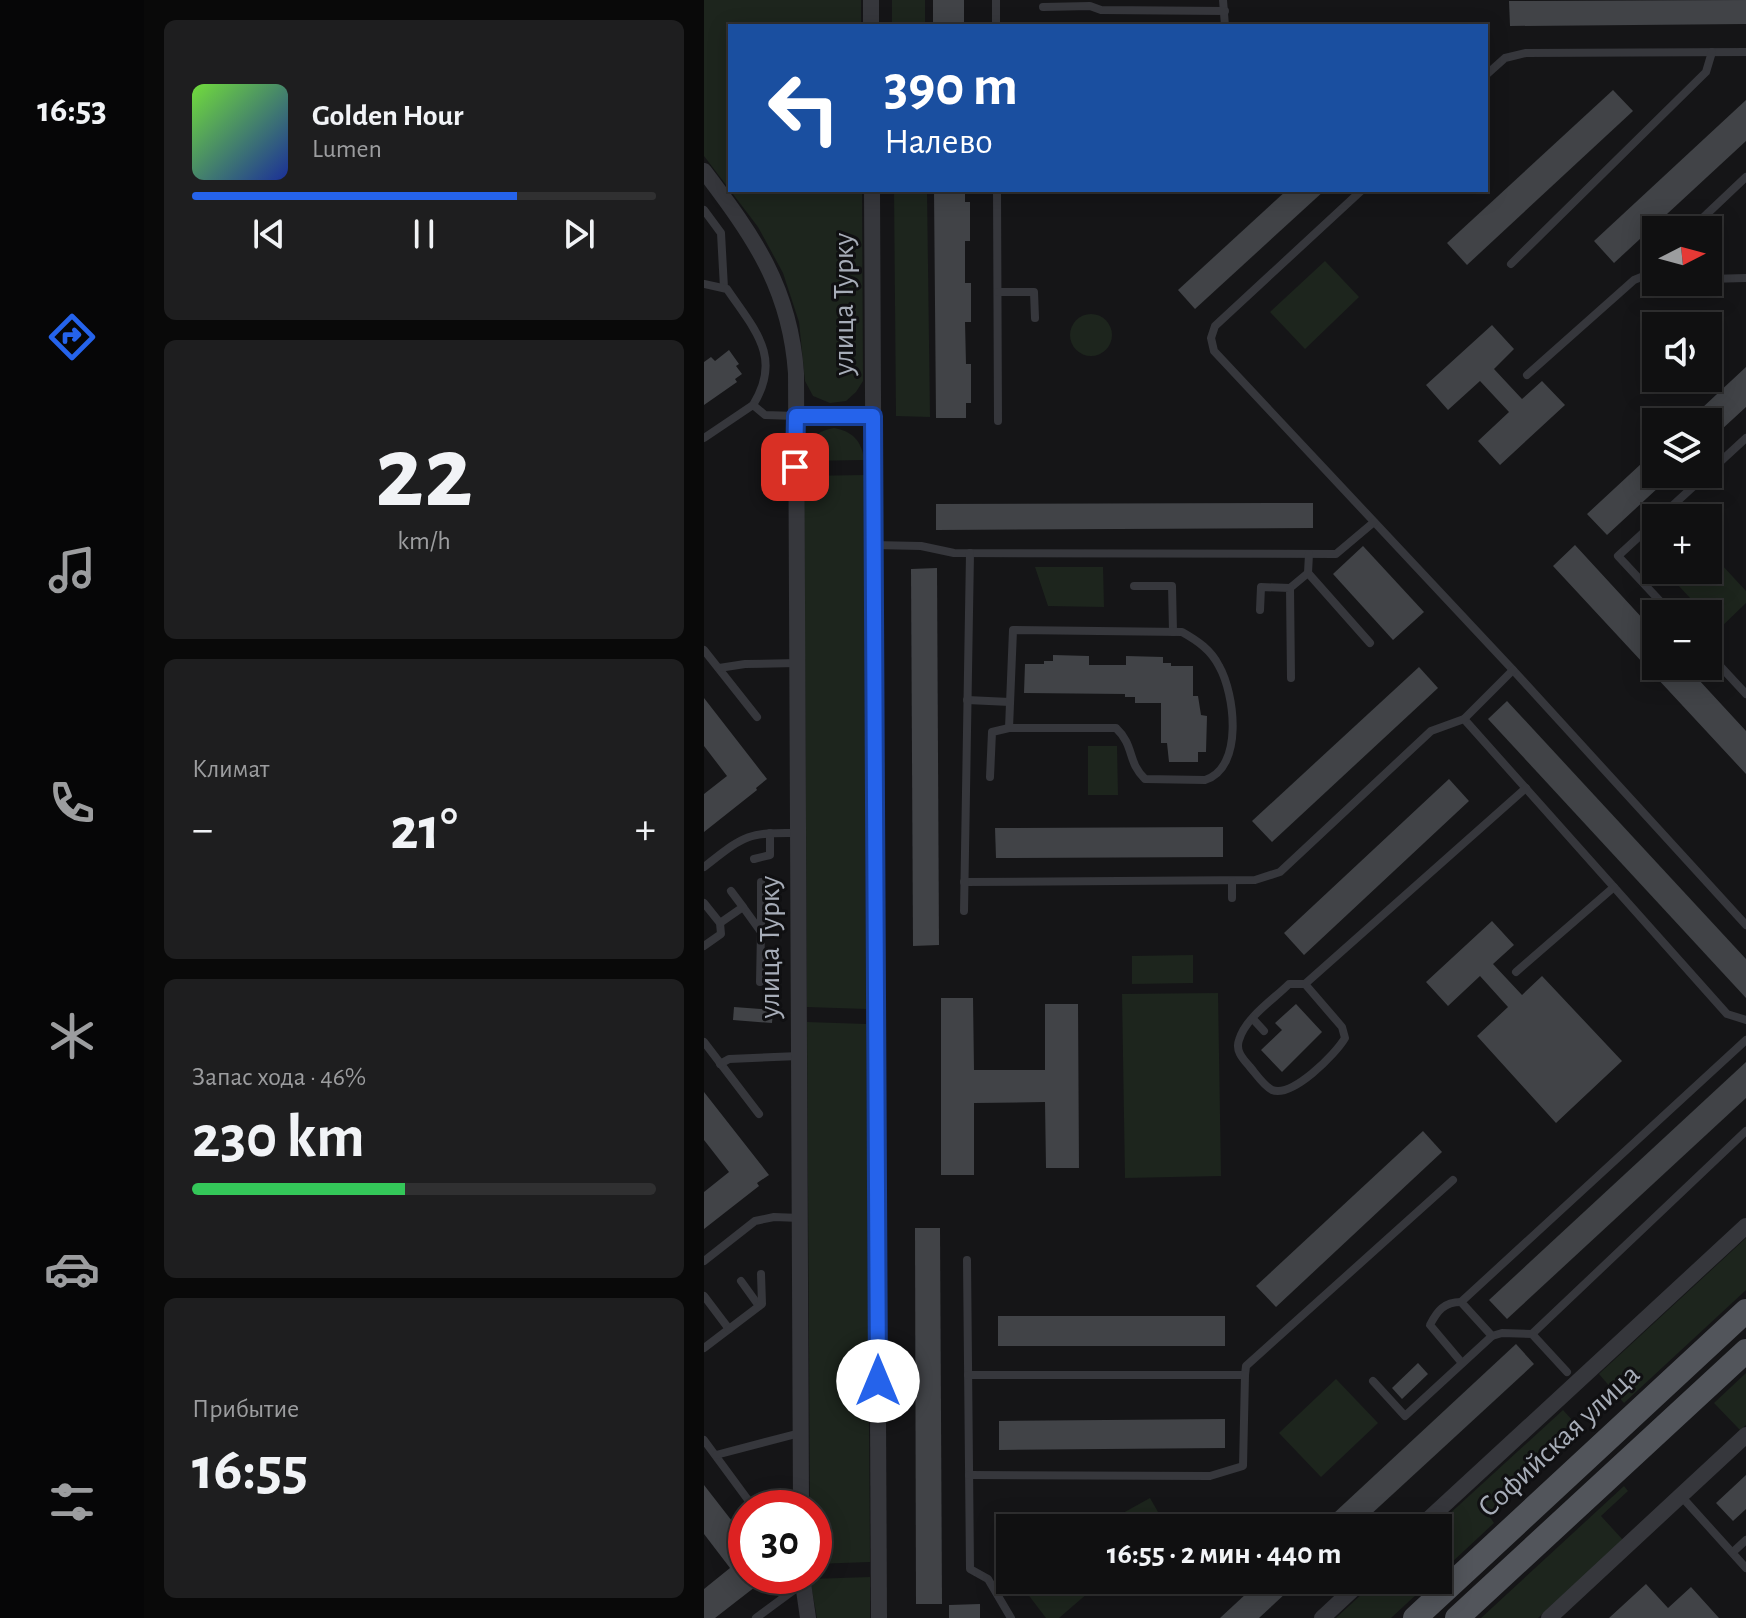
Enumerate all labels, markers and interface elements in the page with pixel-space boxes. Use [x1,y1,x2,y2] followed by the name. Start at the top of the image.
[752,56,856,160] icon: left
[884,59,1018,115] text: 390 m
[37,92,107,128] text: 16:53
[312,101,464,131] text: Golden Hour
[884,124,993,160] text: Налево
[312,136,382,162] text: Lumen
[247,212,291,256] icon: previous
[402,212,446,256] icon: pause
[557,212,601,256] icon: next
[1642,216,1722,296] north arrow
[1642,216,1722,680] map controls
[829,232,859,376] street label: улица Турку
[44,309,100,365] icon: directions
[1642,312,1722,392] button: sound
[1642,408,1722,488] button: layers
[375,422,473,526] text: 22
[761,433,829,501] pin
[773,445,817,489] icon: arrive
[1642,504,1722,584] button: +
[397,528,451,554] text: km/h
[44,542,100,598] icon: music
[1642,600,1722,680] button: −
[192,756,269,782] text: Климат
[44,775,100,831] icon: phone
[390,800,458,860] text: 21°
[192,808,213,852] text: −
[635,808,656,852] text: +
[755,875,785,1019] street label: улица Турку
[44,1008,100,1064] icon: climate
[192,1064,366,1090] text: Запас хода · 46%
[192,1108,365,1168] text: 230 km
[44,1241,100,1297] icon: car
[836,1339,920,1423] position arrow
[1472,1359,1646,1523] street label: Софийская улица
[192,1396,299,1422] text: Прибытие
[192,1440,308,1500] text: 16:55
[44,1474,100,1530] icon: filters
[728,1490,832,1594] speed limit sign: 30
[1107,1539,1341,1569] text: 16:55 · 2 мин · 440 m

